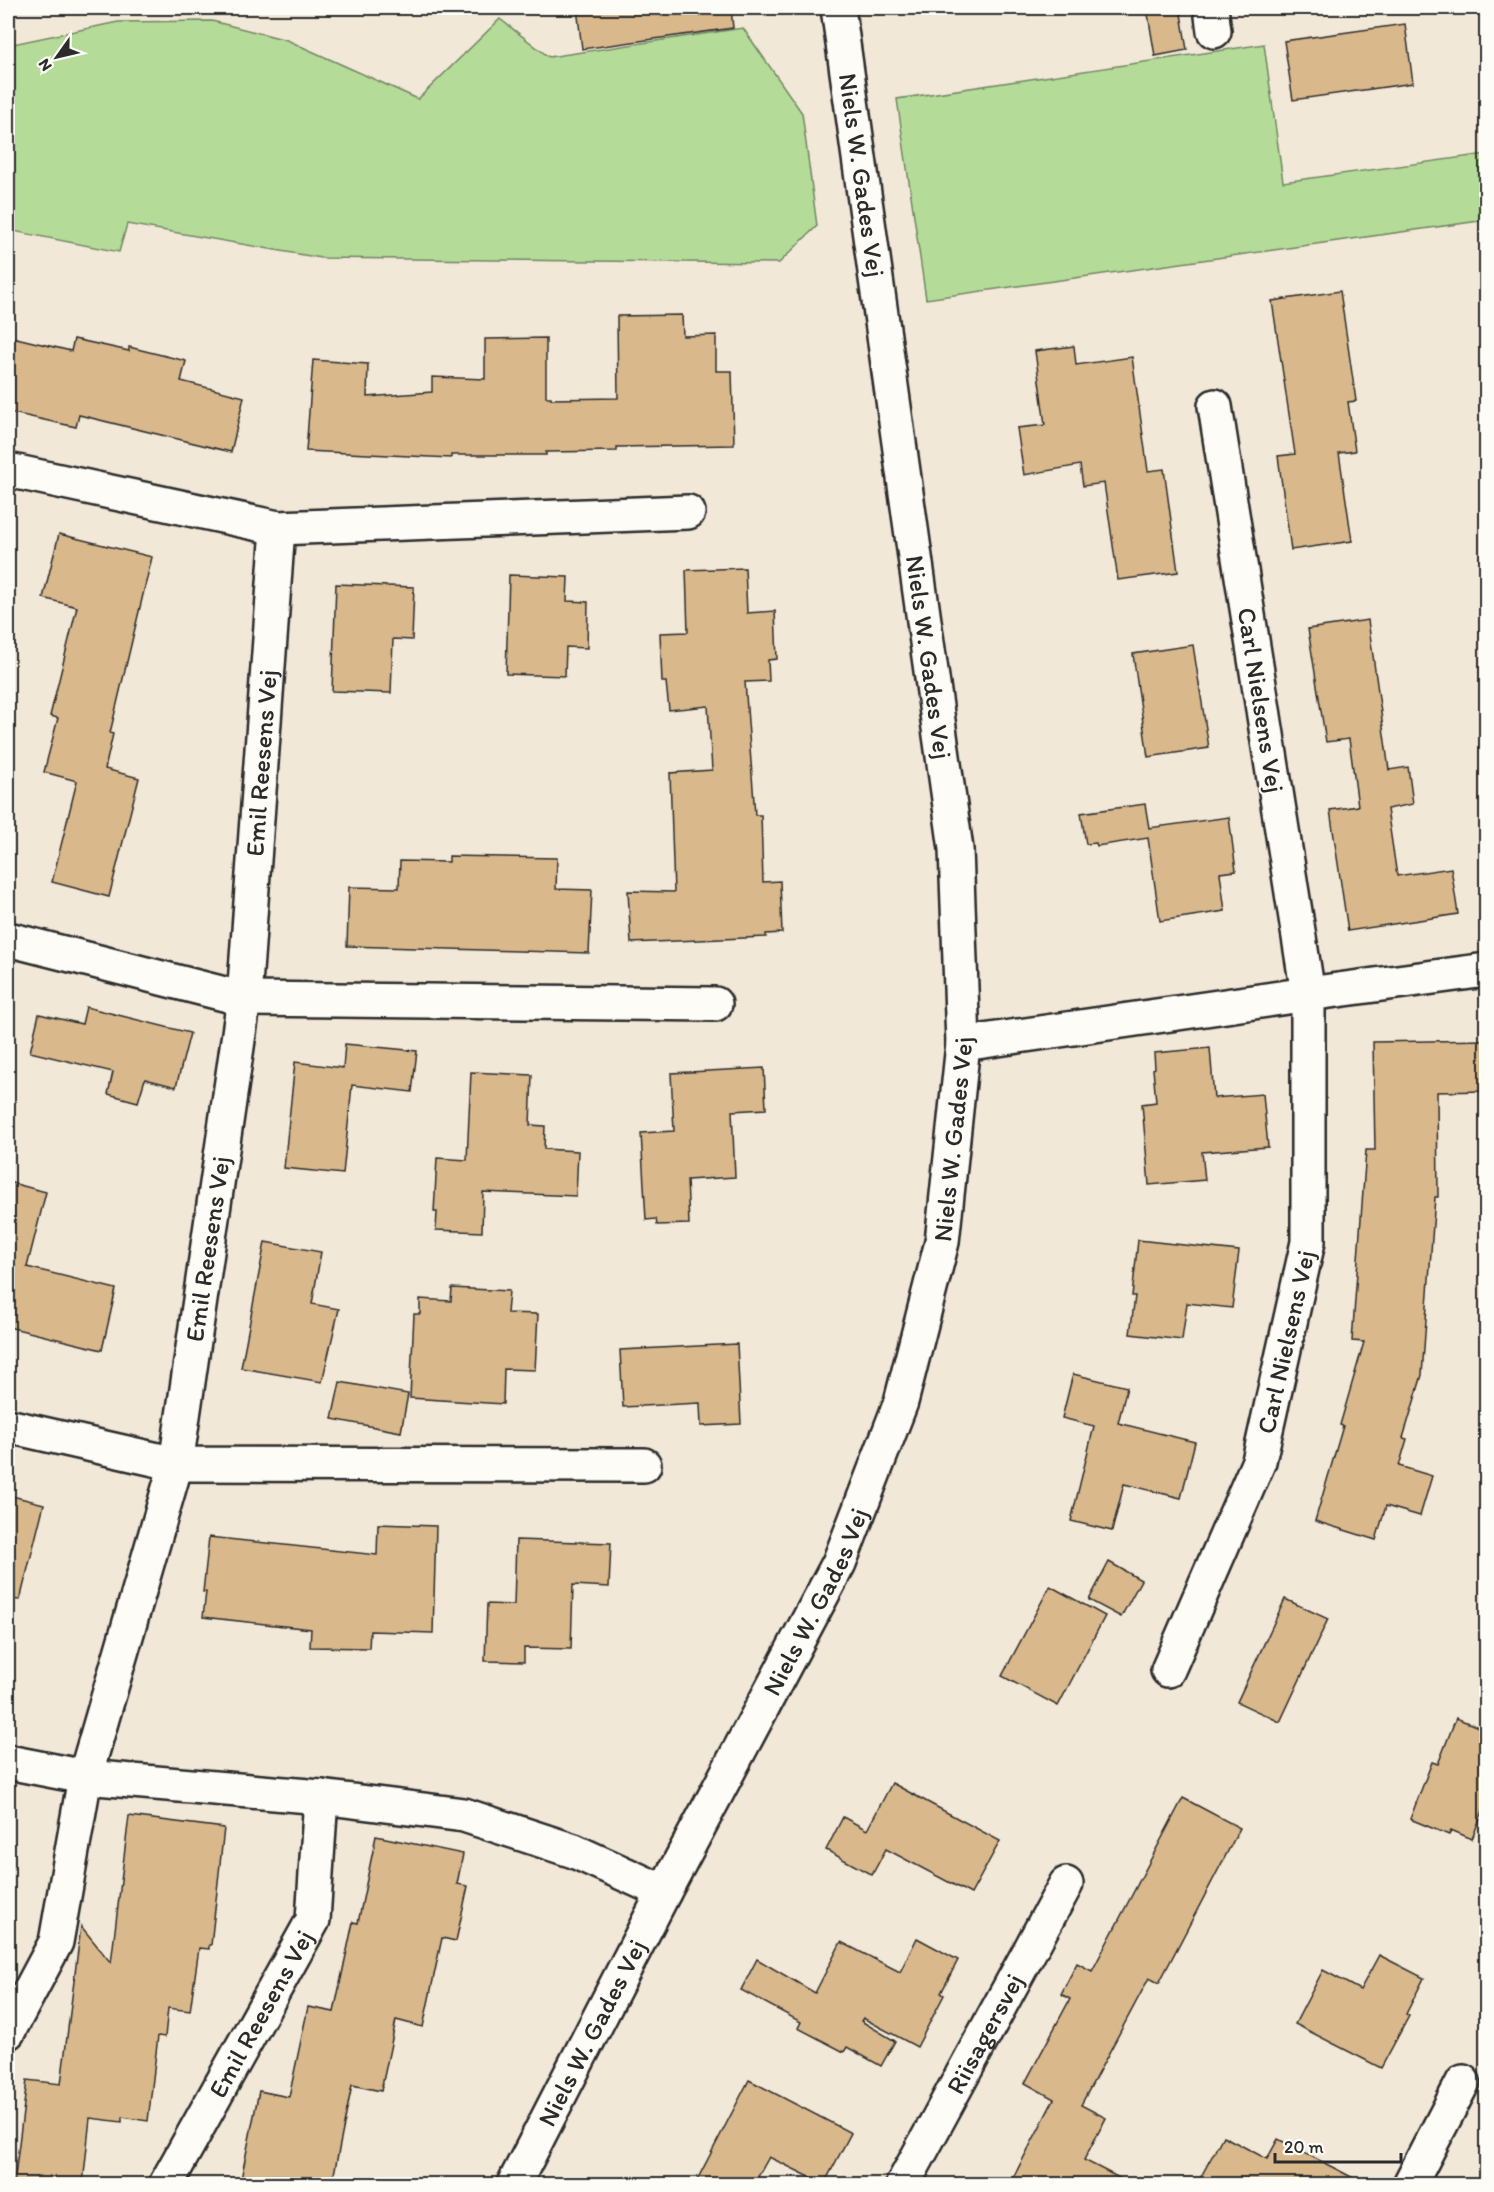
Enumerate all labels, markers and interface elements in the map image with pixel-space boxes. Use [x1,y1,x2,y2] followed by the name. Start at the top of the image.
[27,27,87,87] north arrow
[34,55,56,75] text: N
[832,71,892,279] street label: Niels W. Gades Vej
[899,553,959,761] street label: Niels W. Gades Vej
[1231,605,1291,795] street label: Carl Nielsens Vej
[238,669,284,858] street label: Emil Reesens Vej
[926,1036,979,1243] street label: Niels W. Gades Vej
[178,1154,237,1344] street label: Emil Reesens Vej
[1250,1247,1322,1437] street label: Carl Nielsens Vej
[755,1503,875,1701] street label: Niels W. Gades Vej
[201,1924,320,2103] street label: Emil Reesens Vej
[530,1934,653,2132] street label: Niels W. Gades Vej
[939,1968,1030,2100] street label: Riisagersvej
[1275,2126,1401,2164] scale bar
[1284,2136,1324,2158] text: 20 m

